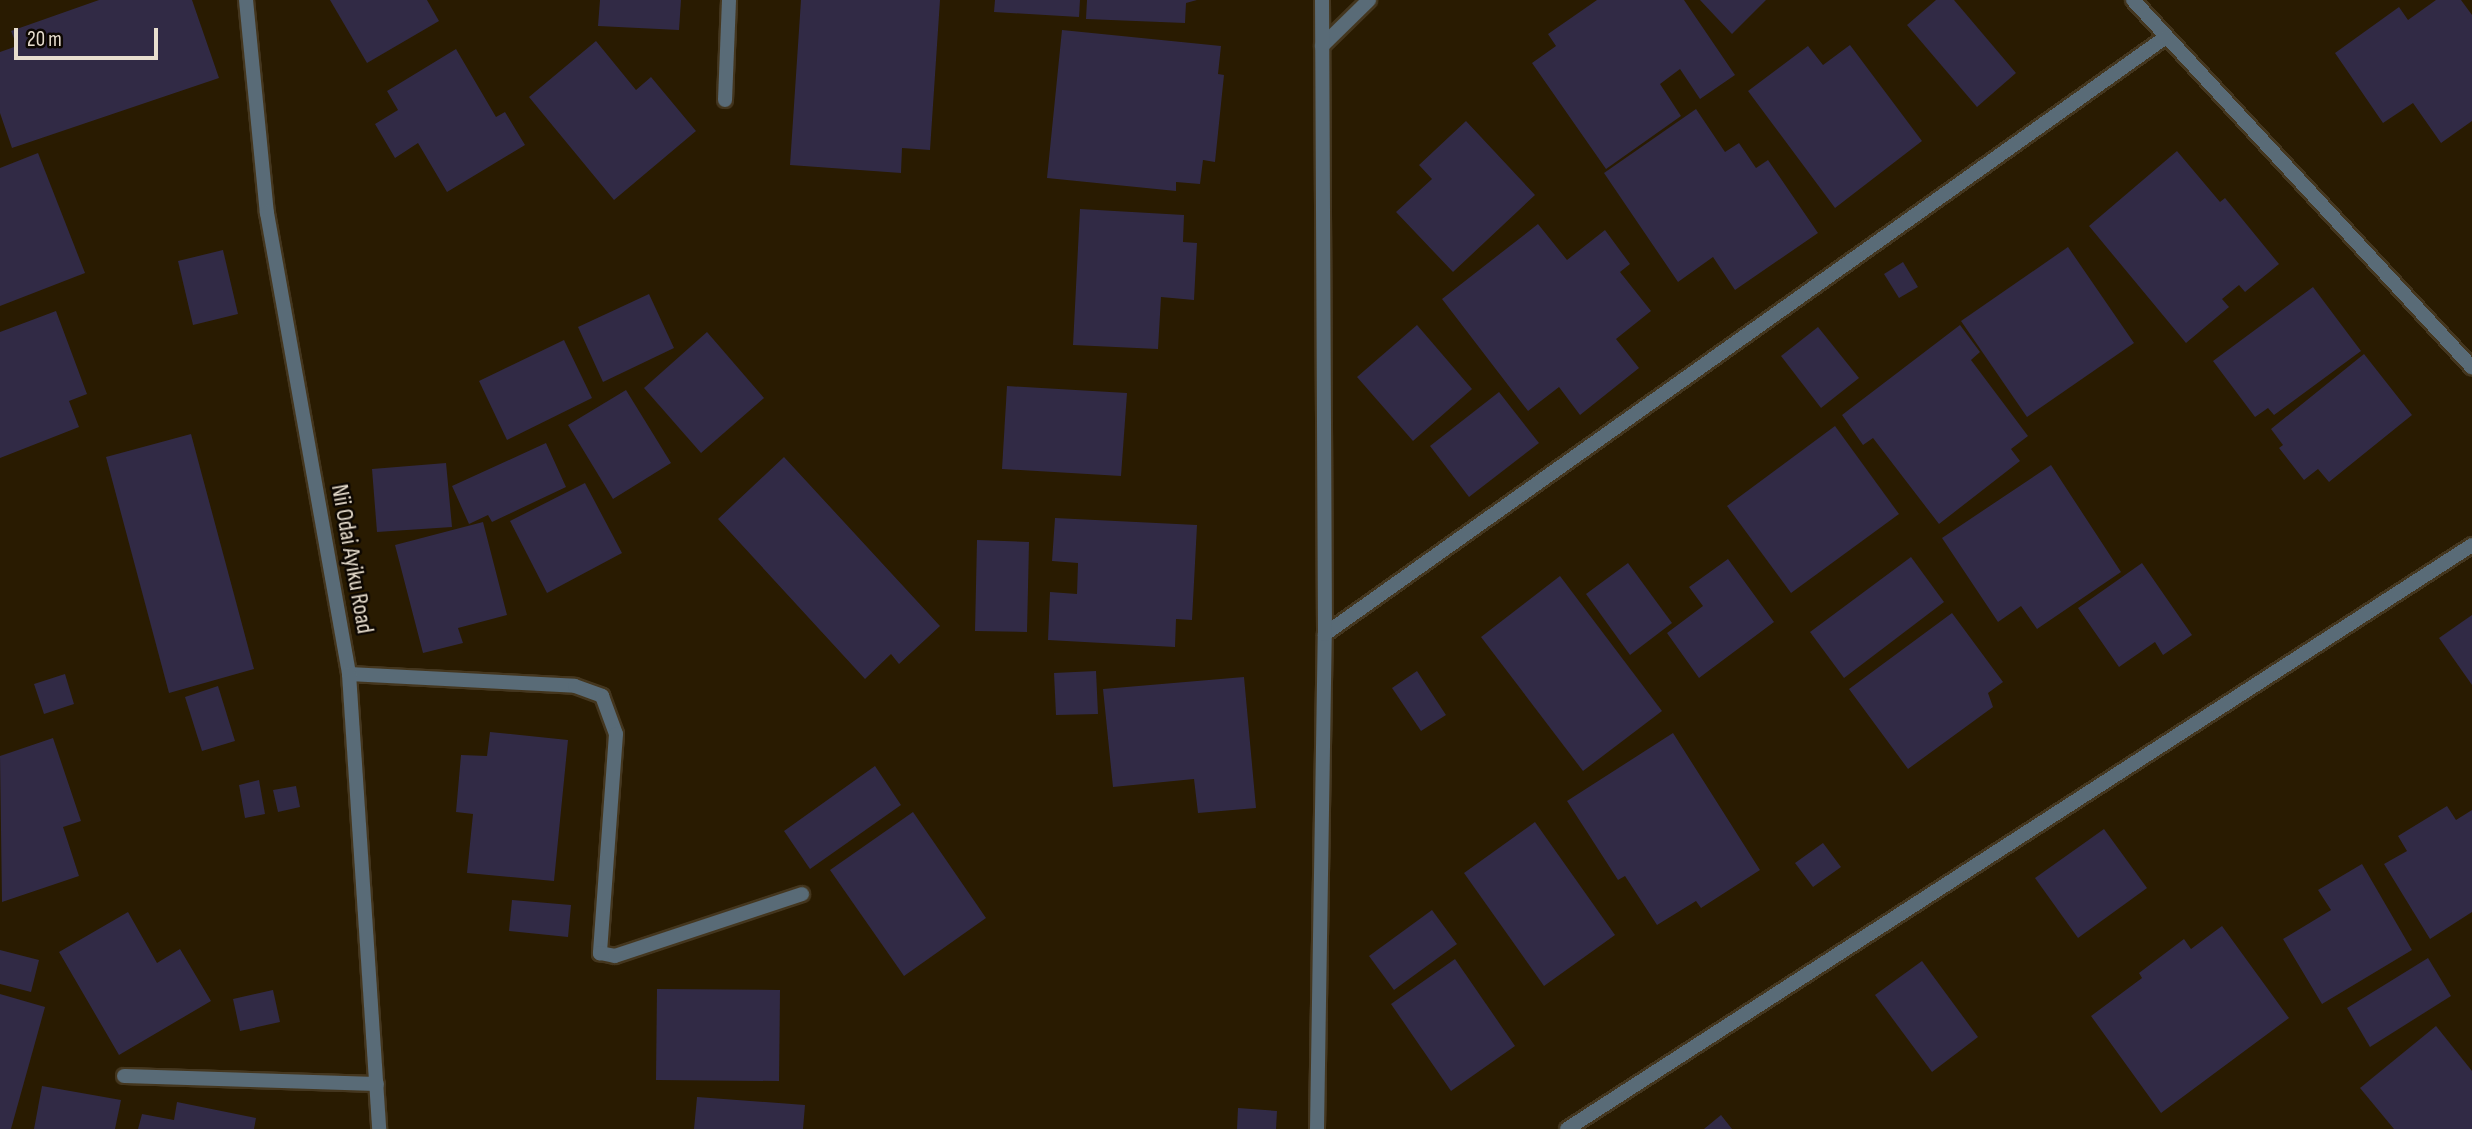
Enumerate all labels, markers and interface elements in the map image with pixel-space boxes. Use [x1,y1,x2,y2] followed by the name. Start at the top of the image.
[18,14,161,58] scale bar
[27,27,62,52] text: 20 m
[325,482,379,636] street label: Nii Odai Ayiku Road

